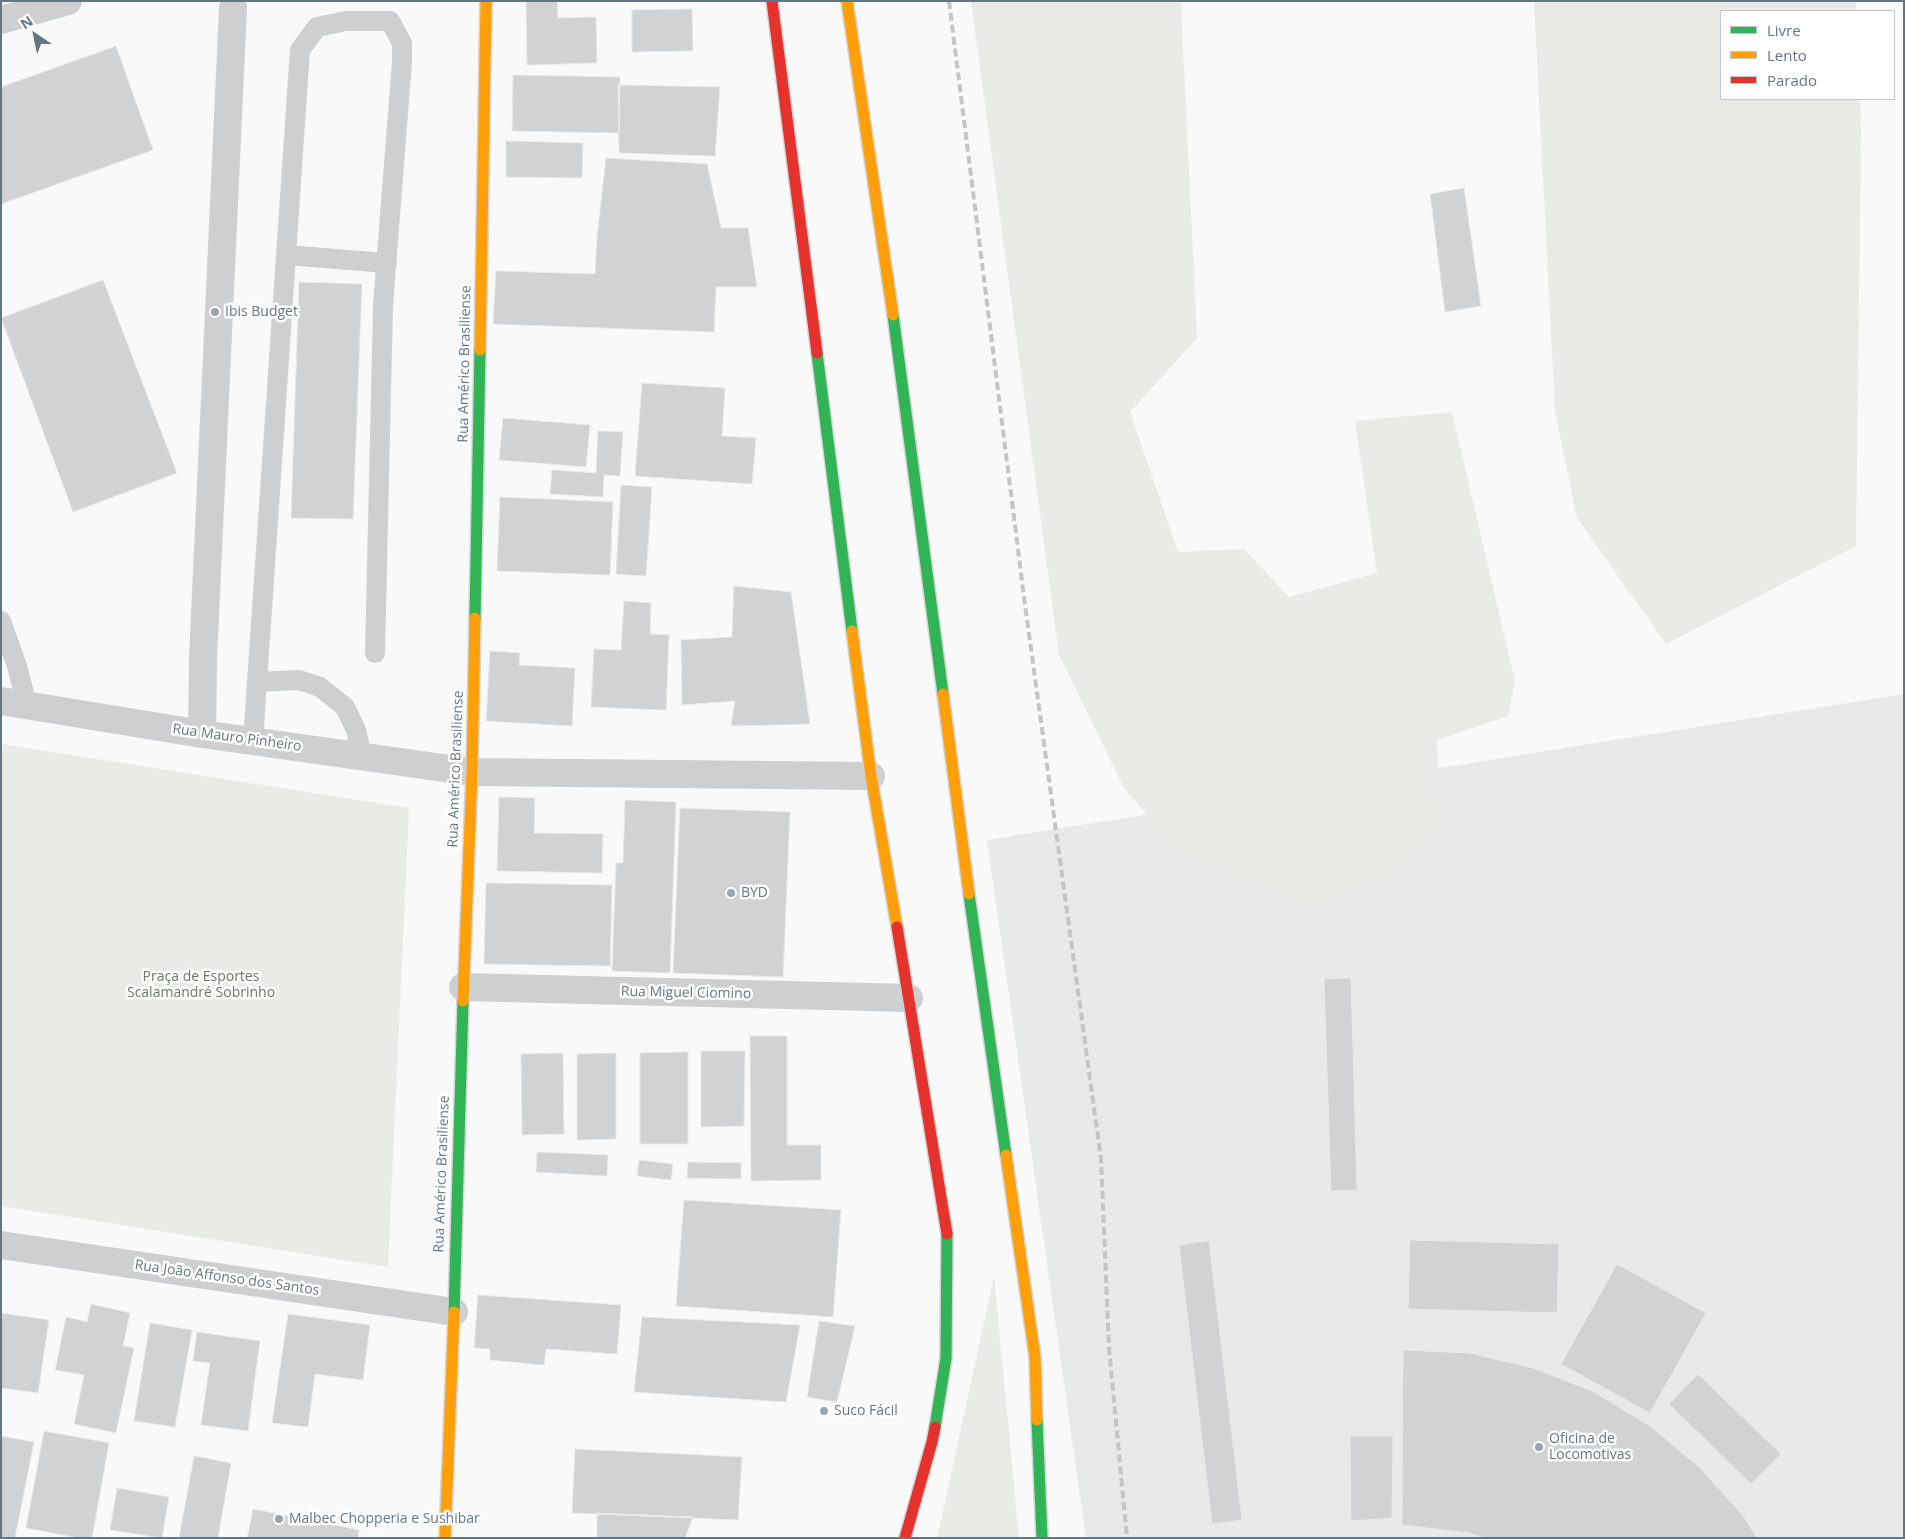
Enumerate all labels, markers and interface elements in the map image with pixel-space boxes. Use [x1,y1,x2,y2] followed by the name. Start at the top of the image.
[10,10,60,60] north arrow
[1720,10,1895,100] legend
[16,11,36,33] text: N
[1767,20,1801,40] text: Livre
[1767,45,1807,65] text: Lento
[1767,70,1817,90] text: Parado
[455,285,475,443] street label: Rua Américo Brasiliense
[225,304,298,320] place label: Ibis Budget
[209,306,221,318] marker: Ibis Budget
[445,690,467,848] street label: Rua Américo Brasiliense
[171,721,303,755] street label: Rua Mauro Pinheiro
[741,885,768,901] place label: BYD
[725,887,737,899] marker: BYD
[127,969,275,1002] park label: Praça de Esportes Scalamandré Sobrinho
[621,983,751,1003] street label: Rua Miguel Ciomino
[431,1095,453,1253] street label: Rua Américo Brasiliense
[134,1257,320,1299] street label: Rua João Affonso dos Santos
[834,1403,898,1419] place label: Suco Fácil
[818,1405,830,1417] marker: Suco Fácil
[1549,1431,1631,1464] place label: Oficina de Locomotivas
[1533,1441,1545,1453] marker: Oficina de Locomotivas
[289,1511,480,1527] place label: Malbec Chopperia e Sushibar
[273,1513,285,1525] marker: Malbec Chopperia e Sushibar

